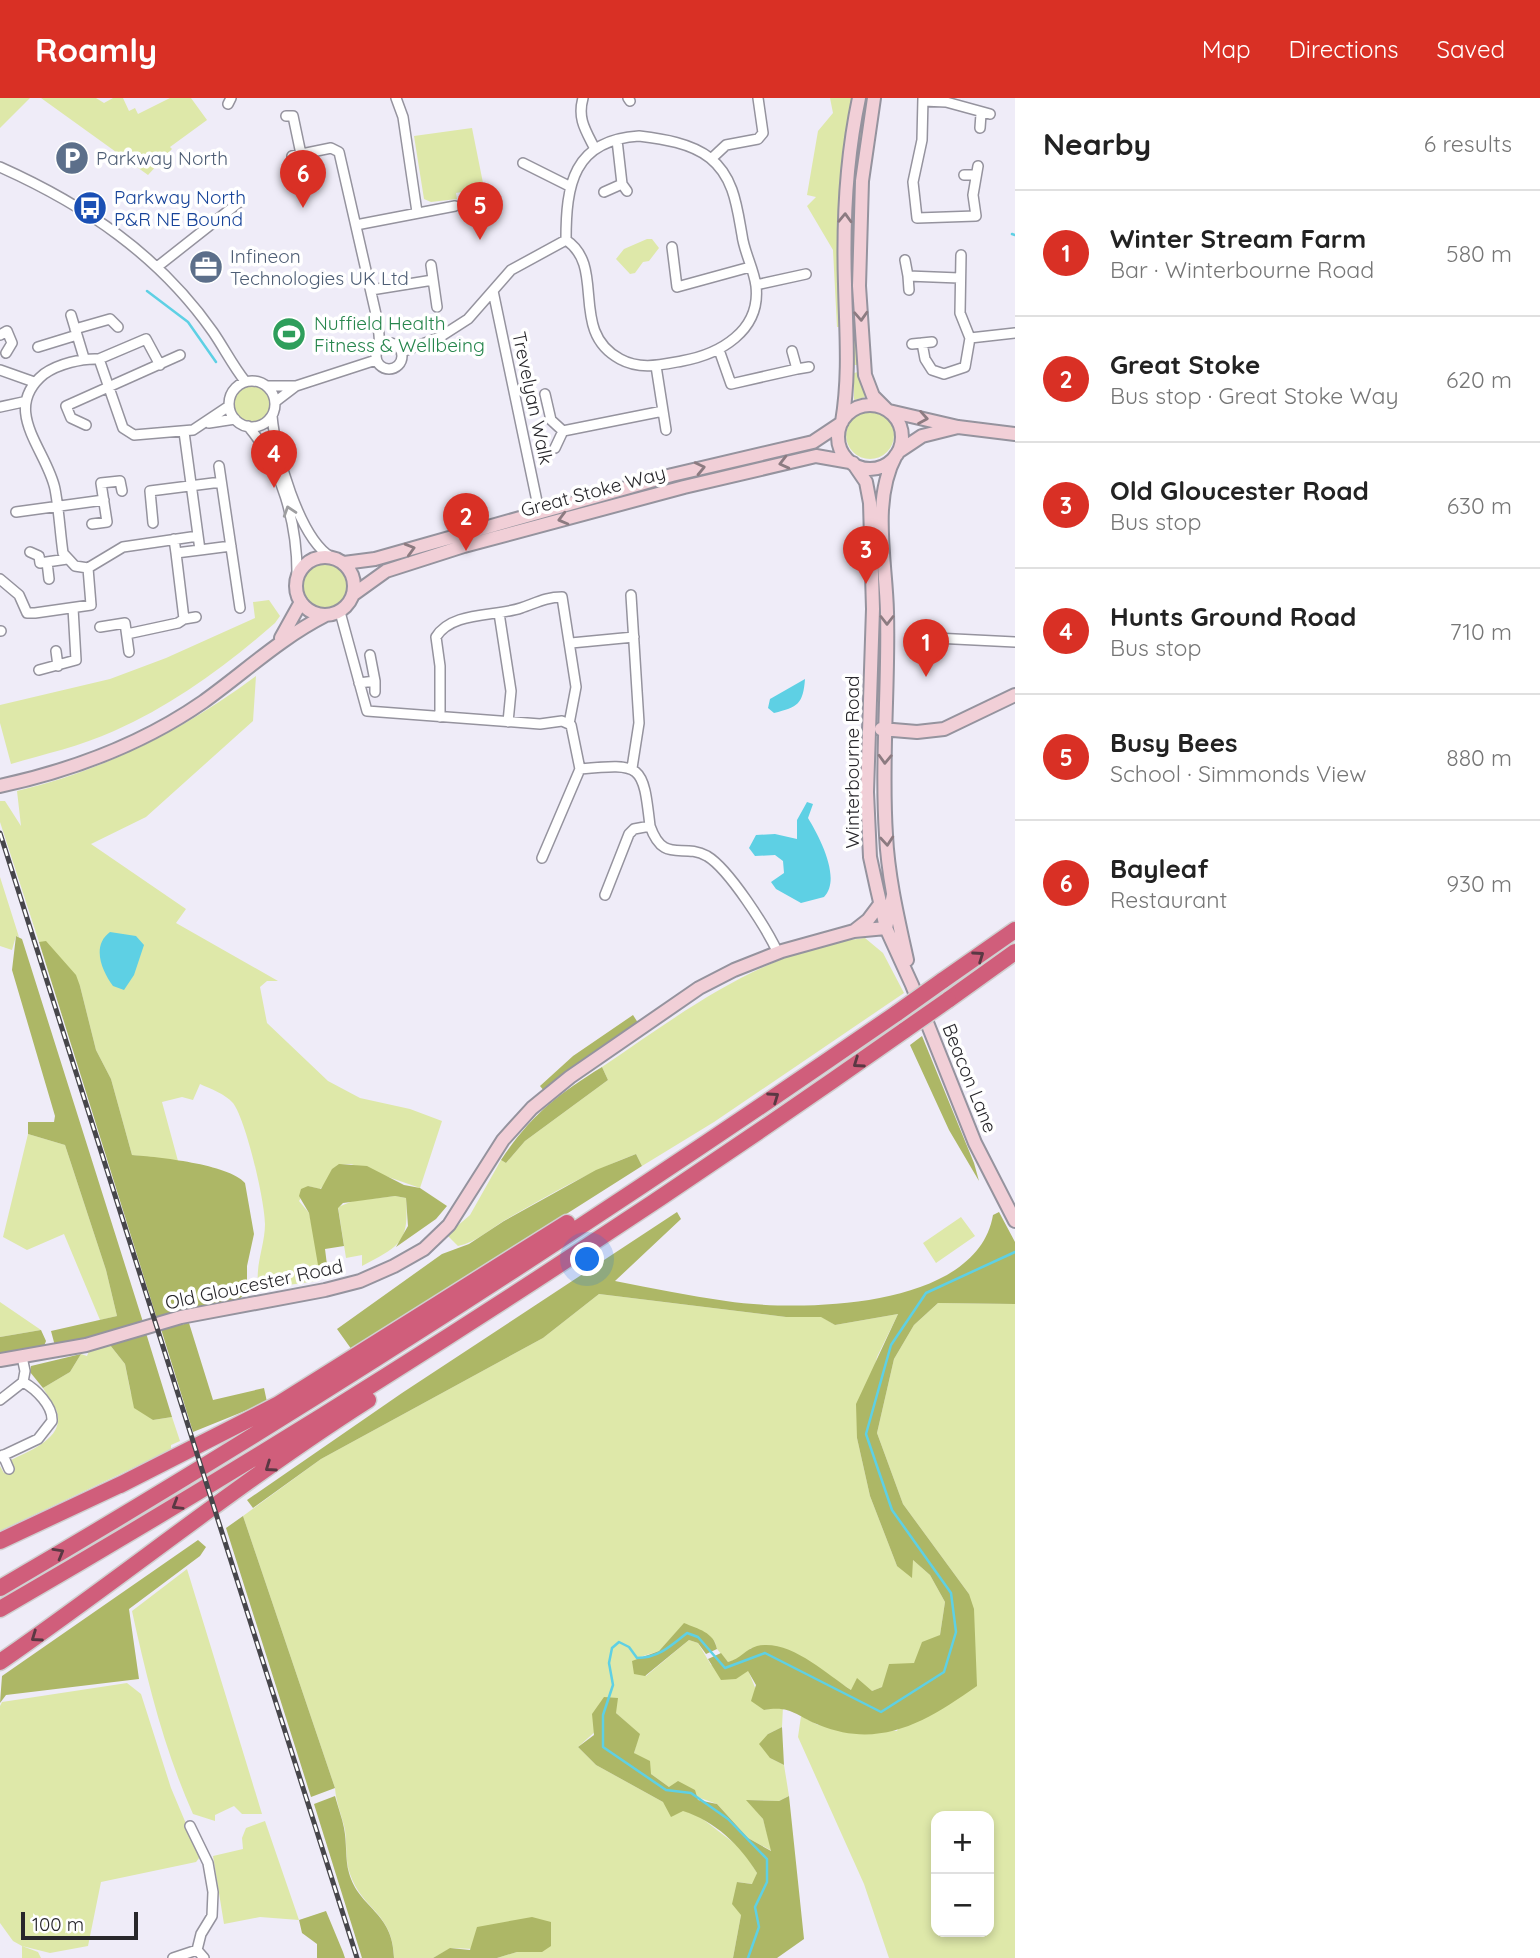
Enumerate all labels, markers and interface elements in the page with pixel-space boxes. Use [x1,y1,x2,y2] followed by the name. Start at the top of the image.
[35,29,157,70] text: Roamly
[1202,34,1251,64] text: Map
[1289,34,1399,64] text: Directions
[1437,34,1505,64] text: Saved
[1043,125,1151,163] text: Nearby
[1424,129,1512,158] text: 6 results
[53,139,91,177] parking icon: Parkway North
[96,146,228,170] place label: Parkway North
[280,150,326,208] pin: 6
[457,182,503,240] pin: 5
[114,185,246,231] place label: Parkway North P&R NE Bound
[71,189,109,227] bus stop icon: Parkway North P&R NE Bound
[838,212,853,223] one-way arrow
[1110,222,1366,255] text: Winter Stream Farm
[1062,239,1070,268] text: 1
[1446,239,1512,268] text: 580 m
[230,244,409,290] place label: Infineon Technologies UK Ltd
[187,248,225,286] office icon: Infineon Technologies UK Ltd
[1110,255,1374,284] text: Bar · Winterbourne Road
[314,311,485,357] place label: Nuffield Health Fitness & Wellbeing
[853,311,868,322] one-way arrow
[270,315,308,353] sports icon: Nuffield Health Fitness & Wellbeing
[507,329,559,467] street label: Trevelyan Walk
[1110,348,1260,381] text: Great Stoke
[1059,365,1073,394] text: 2
[1446,365,1512,394] text: 620 m
[1110,381,1399,410] text: Bus stop · Great Stoke Way
[917,410,929,425] one-way arrow
[251,430,297,488] pin: 4
[778,455,790,469] one-way arrow
[518,460,668,522] street label: Great Stoke Way
[694,462,706,476] one-way arrow
[1110,474,1369,507] text: Old Gloucester Road
[1060,491,1072,520] text: 3
[1447,491,1512,520] text: 630 m
[443,493,489,551] pin: 2
[282,505,297,517] one-way arrow
[1110,507,1201,536] text: Bus stop
[558,511,570,525] one-way arrow
[843,526,889,584] pin: 3
[404,542,416,557] one-way arrow
[1110,600,1356,633] text: Hunts Ground Road
[879,615,895,626] one-way arrow
[1059,617,1073,646] text: 4
[1450,617,1512,646] text: 710 m
[903,619,949,677] pin: 1
[1110,633,1201,662] text: Bus stop
[840,676,864,848] street label: Winterbourne Road
[1110,726,1238,759] text: Busy Bees
[1059,743,1073,772] text: 5
[1446,743,1512,772] text: 880 m
[877,754,893,764] one-way arrow
[1110,759,1367,788] text: School · Simmonds View
[879,836,894,847] one-way arrow
[1110,852,1209,885] text: Bayleaf
[1060,869,1072,898] text: 6
[1446,869,1512,898] text: 930 m
[1110,885,1227,914] text: Restaurant
[971,952,984,964] one-way arrow
[937,1020,1003,1136] street label: Beacon Lane
[853,1055,866,1067] one-way arrow
[767,1092,780,1105] one-way arrow
[570,1242,604,1276] your location
[163,1253,345,1315] street label: Old Gloucester Road
[265,1458,278,1471] one-way arrow
[171,1496,184,1509] one-way arrow
[51,1549,64,1562] one-way arrow
[31,1629,44,1641] one-way arrow
[931,1811,994,1937] map controls
[931,1811,994,1874] button: +
[931,1874,994,1937] button: −
[21,1909,138,1941] scale bar
[32,1912,84,1936] text: 100 m

